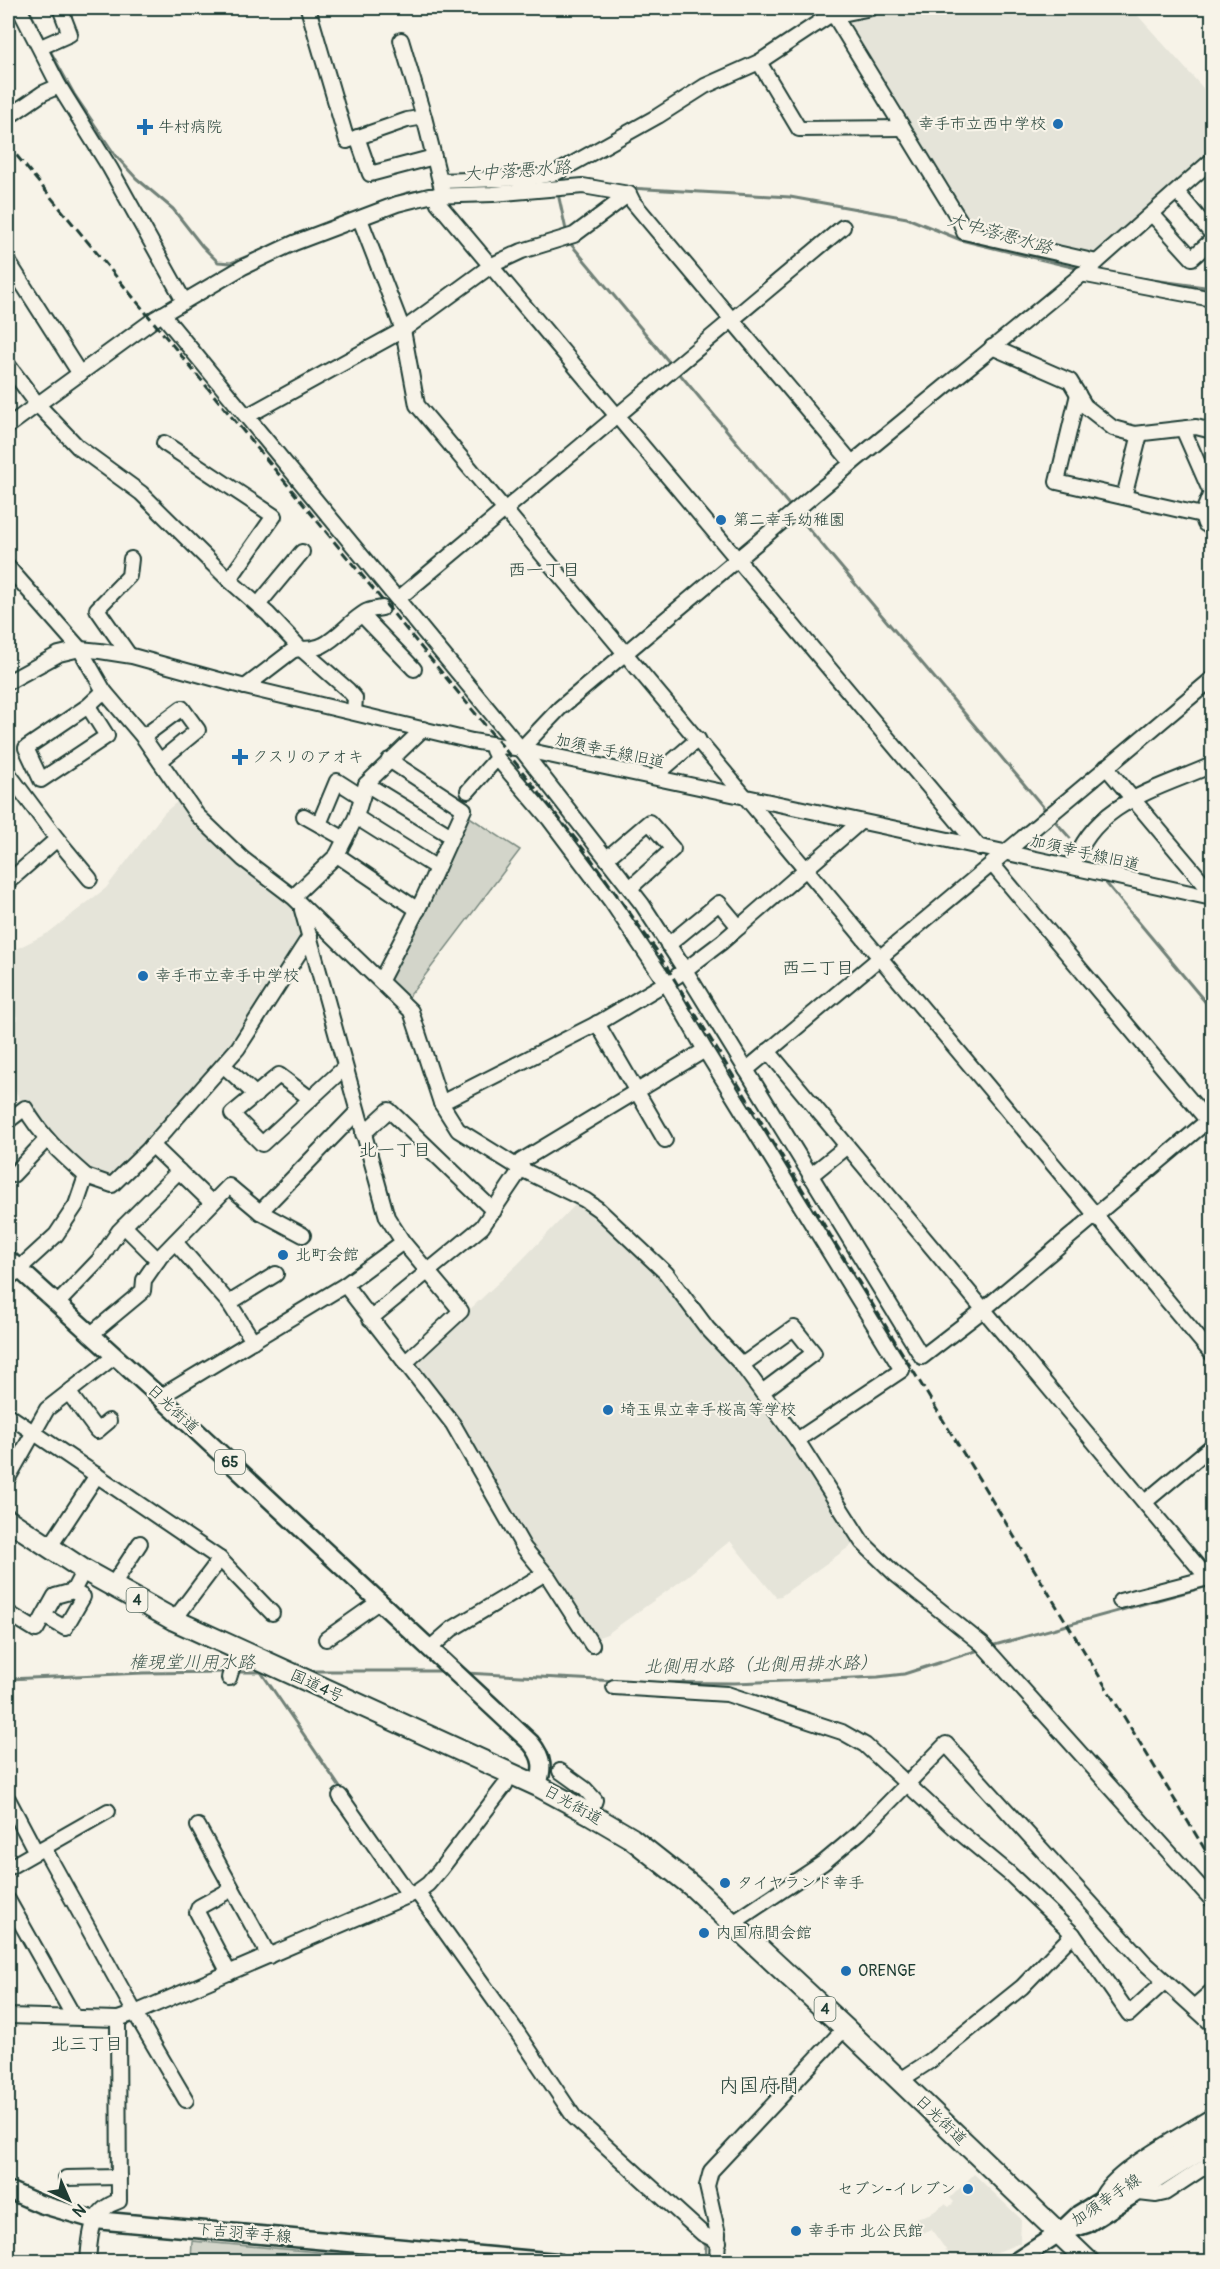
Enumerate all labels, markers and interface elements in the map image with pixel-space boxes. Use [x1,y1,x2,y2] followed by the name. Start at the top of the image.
[918,114,1046,134] place label: 幸手市立西中学校
[158,117,222,137] place label: 牛村病院
[1051,117,1065,131] marker: 幸手市立西中学校
[136,118,154,136] marker: 牛村病院
[462,156,573,186] water label: 大中落悪水路
[945,208,1056,260] water label: 大中落悪水路
[733,510,845,530] place label: 第二幸手幼稚園
[714,513,728,527] marker: 第二幸手幼稚園
[508,559,580,582] district label: 西一丁目
[553,730,667,772] street label: 加須幸手線旧道
[252,747,364,767] place label: クスリのアオキ
[233,750,247,764] marker: クスリのアオキ
[1028,831,1142,875] street label: 加須幸手線旧道
[782,957,854,980] district label: 西二丁目
[155,966,299,986] place label: 幸手市立幸手中学校
[136,969,150,983] marker: 幸手市立幸手中学校
[359,1139,431,1162] district label: 北一丁目
[295,1245,359,1265] place label: 北町会館
[276,1248,290,1262] marker: 北町会館
[143,1380,203,1438] street label: 日光街道
[620,1400,796,1420] place label: 埼玉県立幸手桜高等学校
[601,1403,615,1417] marker: 埼玉県立幸手桜高等学校
[215,1450,245,1474] road number: 65
[126,1588,148,1612] road number: 4
[129,1651,256,1674] water label: 権現堂川用水路
[644,1651,878,1679] water label: 北側用水路（北側用排水路）
[287,1665,347,1707] street label: 国道4号
[540,1781,606,1829] street label: 日光街道
[737,1873,864,1893] place label: タイヤランド幸手
[718,1876,732,1890] marker: タイヤランド幸手
[716,1923,812,1943] place label: 内国府間会館
[697,1926,711,1940] marker: 内国府間会館
[858,1961,916,1981] place label: ORENGE
[839,1964,853,1978] marker: ORENGE
[814,1997,836,2021] road number: 4
[51,2033,123,2056] district label: 北三丁目
[719,2073,799,2098] district label: 内国府間
[911,2091,971,2149] street label: 日光街道
[1067,2169,1145,2231] street label: 加須幸手線
[39,2170,99,2230] north arrow
[837,2179,956,2199] place label: セブン-イレブン
[961,2182,975,2196] marker: セブン-イレブン
[68,2199,90,2221] text: N
[195,2219,293,2247] street label: 下吉羽幸手線
[808,2221,923,2241] place label: 幸手市 北公民館
[789,2224,803,2238] marker: 幸手市 北公民館

